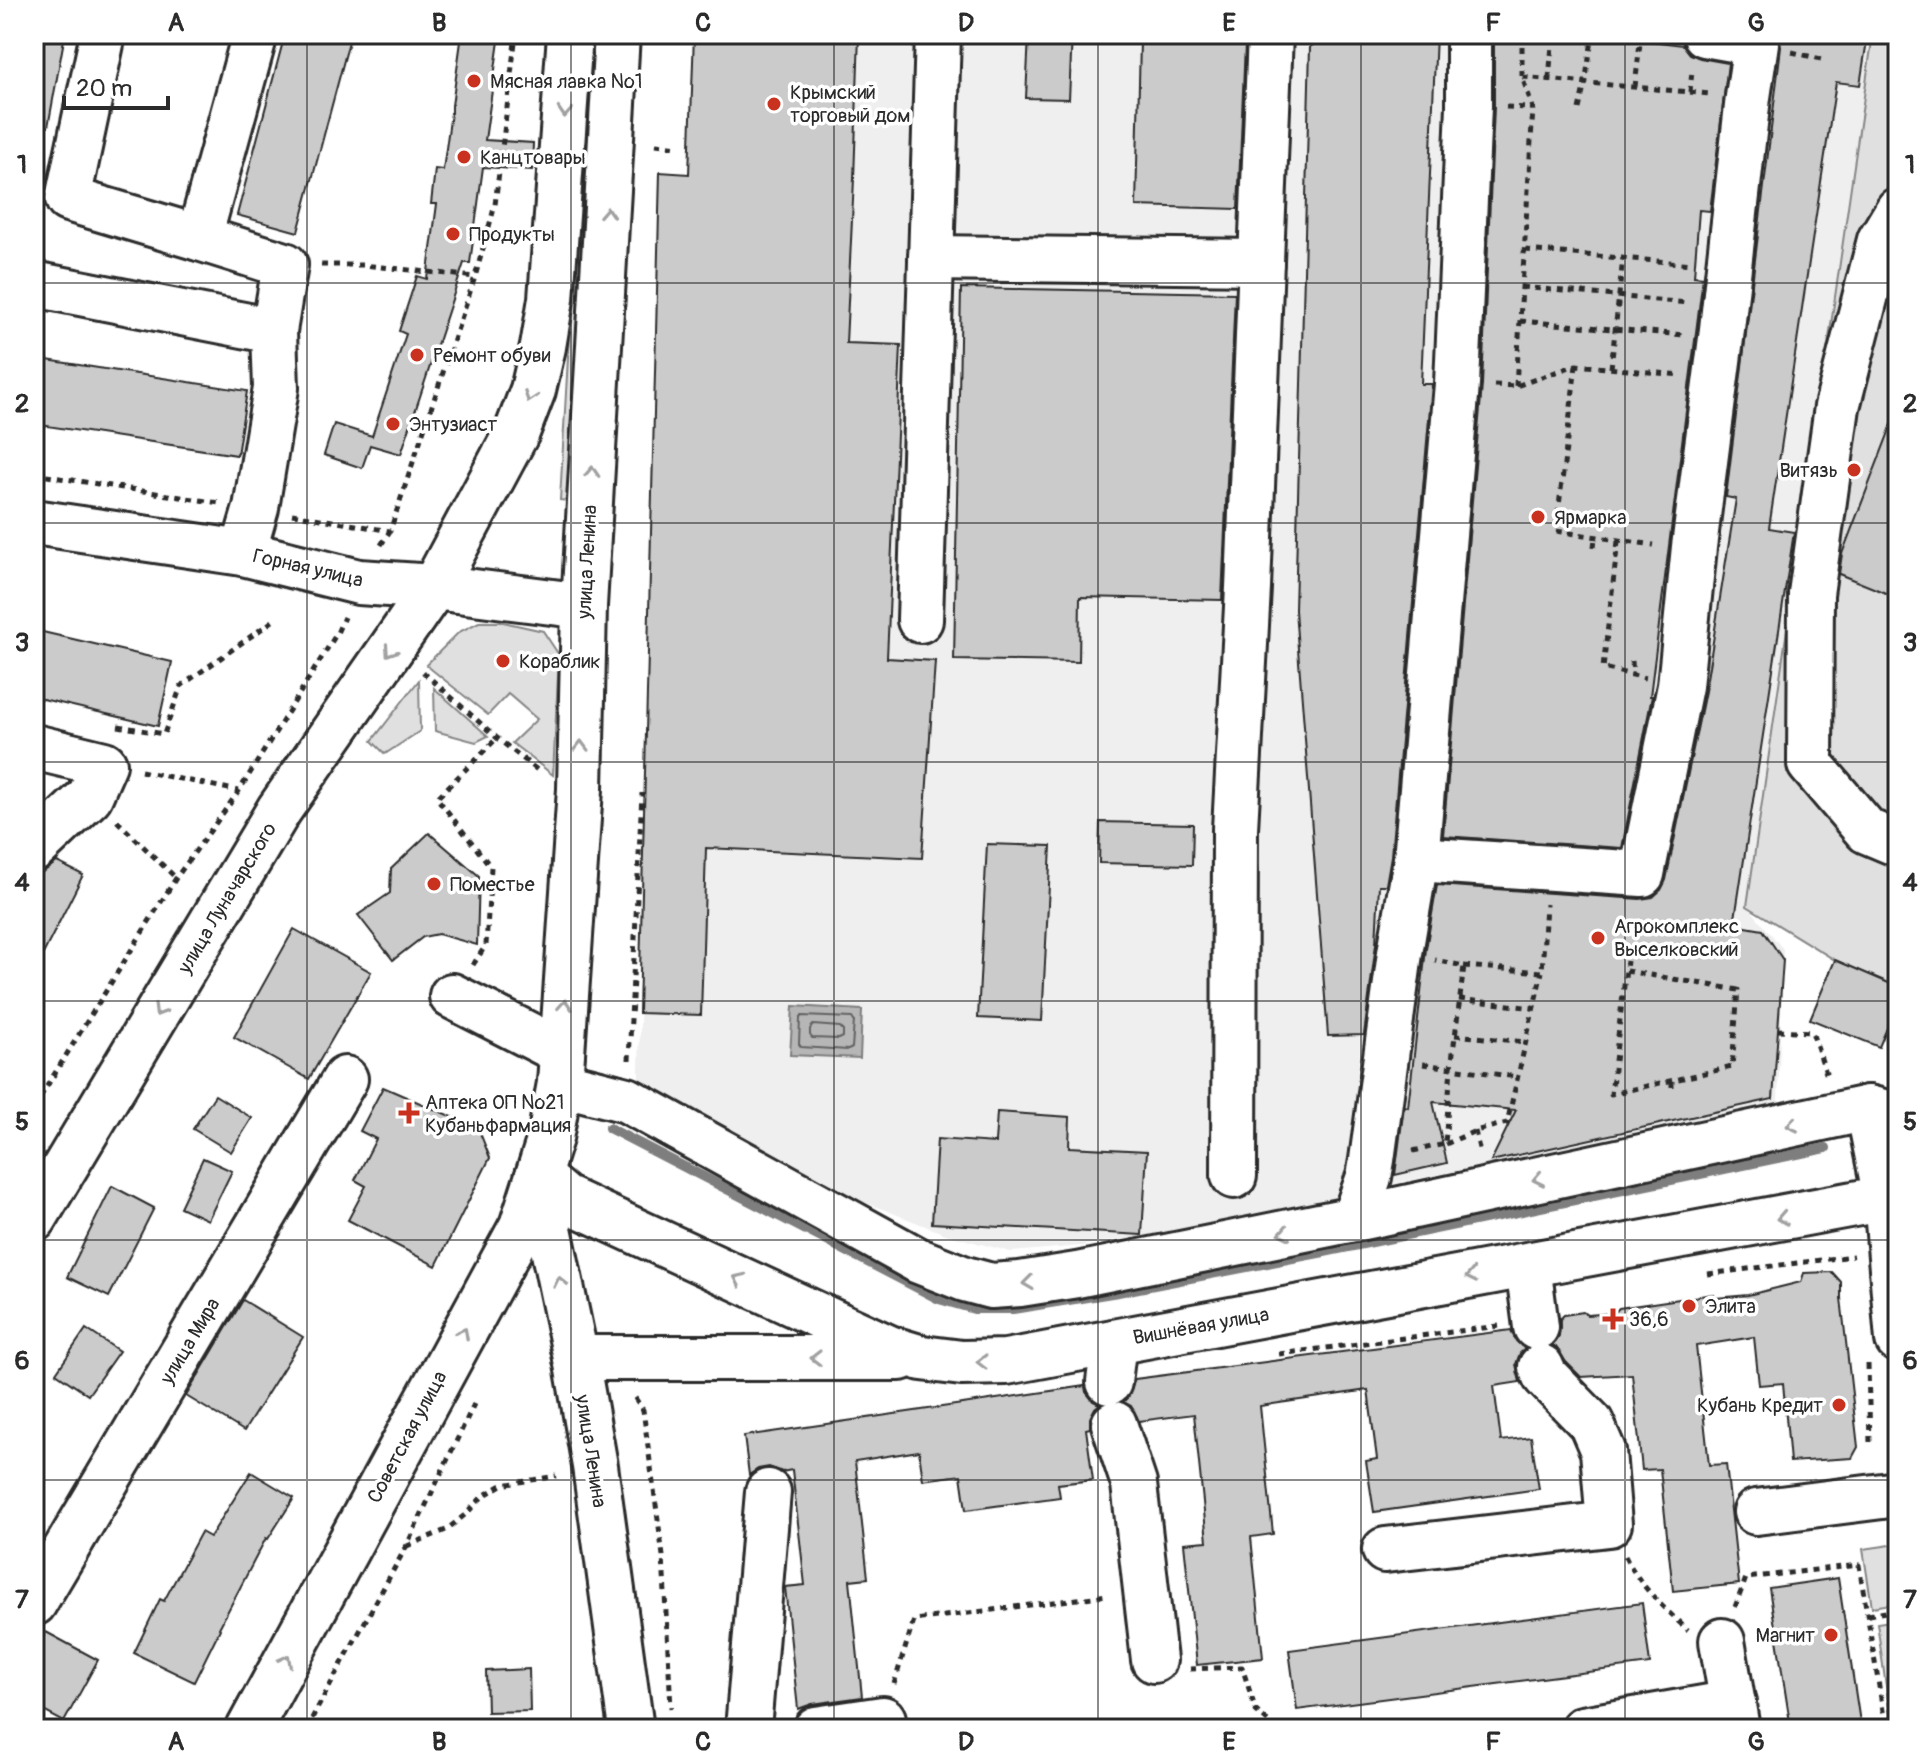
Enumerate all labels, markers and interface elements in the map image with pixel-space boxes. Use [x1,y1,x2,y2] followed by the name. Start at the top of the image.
[168,7,185,39] text: A
[432,7,446,39] text: B
[695,7,711,39] text: C
[958,7,974,39] text: D
[1222,7,1236,39] text: E
[1485,7,1501,39] text: F
[1747,7,1765,39] text: G
[64,60,168,110] scale bar
[490,69,643,94] place label: Мясная лавка №1
[465,72,483,90] marker: Мясная лавка №1
[76,74,132,103] text: 20 m
[790,80,910,128] place label: Крымский торговый дом
[765,95,783,113] marker: Крымский торговый дом
[557,106,574,119] one-way arrow
[480,145,586,170] place label: Канцтовары
[455,148,473,166] marker: Канцтовары
[17,149,27,181] text: 1
[1905,149,1915,181] text: 1
[598,206,615,219] one-way arrow
[469,222,555,247] place label: Продукты
[444,225,462,243] marker: Продукты
[433,343,551,368] place label: Ремонт обуви
[408,346,426,364] marker: Ремонт обуви
[15,388,29,420] text: 2
[1903,388,1917,420] text: 2
[524,389,540,403] one-way arrow
[409,412,497,437] place label: Энтузиаст
[384,415,402,433] marker: Энтузиаст
[1780,458,1838,483] place label: Витязь
[1845,461,1863,479] marker: Витязь
[584,465,601,478] one-way arrow
[571,504,602,621] street label: улица Ленина
[1554,505,1627,530] place label: Ярмарка
[1529,508,1547,526] marker: Ярмарка
[250,543,366,593] street label: Горная улица
[15,627,29,659] text: 3
[1903,627,1917,659] text: 3
[385,643,400,657] one-way arrow
[519,649,601,674] place label: Кораблик
[494,652,512,670] marker: Кораблик
[572,739,590,752] one-way arrow
[172,818,282,979] street label: улица Луначарского
[14,867,30,899] text: 4
[1902,867,1918,899] text: 4
[450,872,535,897] place label: Поместье
[425,875,443,893] marker: Поместье
[1614,914,1739,962] place label: Агрокомплекс Выселковский
[1589,929,1607,947] marker: Агрокомплекс Выселковский
[556,998,573,1011] one-way arrow
[154,1002,169,1017] one-way arrow
[425,1090,571,1138] place label: Аптека ОП №21 Кубаньфармация
[400,1104,418,1122] marker: Аптека ОП №21 Кубаньфармация
[15,1106,29,1138] text: 5
[1903,1106,1917,1138] text: 5
[1786,1116,1799,1133] one-way arrow
[1532,1170,1545,1187] one-way arrow
[1775,1208,1789,1225] one-way arrow
[1277,1224,1290,1241] one-way arrow
[1465,1267,1478,1284] one-way arrow
[733,1272,748,1288] one-way arrow
[1022,1274,1035,1291] one-way arrow
[552,1276,569,1289] one-way arrow
[154,1293,225,1390] street label: улица Мира
[1705,1294,1756,1319] place label: Элита
[1680,1297,1698,1315] marker: Элита
[1131,1302,1271,1350] street label: Вишнёвая улица
[1629,1307,1669,1332] place label: 36,6
[1604,1310,1622,1328] marker: 36,6
[454,1327,469,1342] one-way arrow
[14,1345,30,1377] text: 6
[1902,1345,1918,1377] text: 6
[809,1349,822,1367] one-way arrow
[975,1354,988,1371] one-way arrow
[362,1367,452,1507] street label: Советская улица
[570,1392,612,1509] street label: улица Ленина
[1697,1393,1823,1418] place label: Кубань Кредит
[1830,1396,1848,1414] marker: Кубань Кредит
[15,1584,29,1616] text: 7
[1903,1584,1917,1616] text: 7
[1756,1623,1815,1648] place label: Магнит
[1822,1626,1840,1644] marker: Магнит
[277,1654,292,1669] one-way arrow
[168,1726,185,1758] text: A
[432,1726,446,1758] text: B
[695,1726,711,1758] text: C
[958,1726,974,1758] text: D
[1222,1726,1236,1758] text: E
[1485,1726,1501,1758] text: F
[1747,1726,1765,1758] text: G

